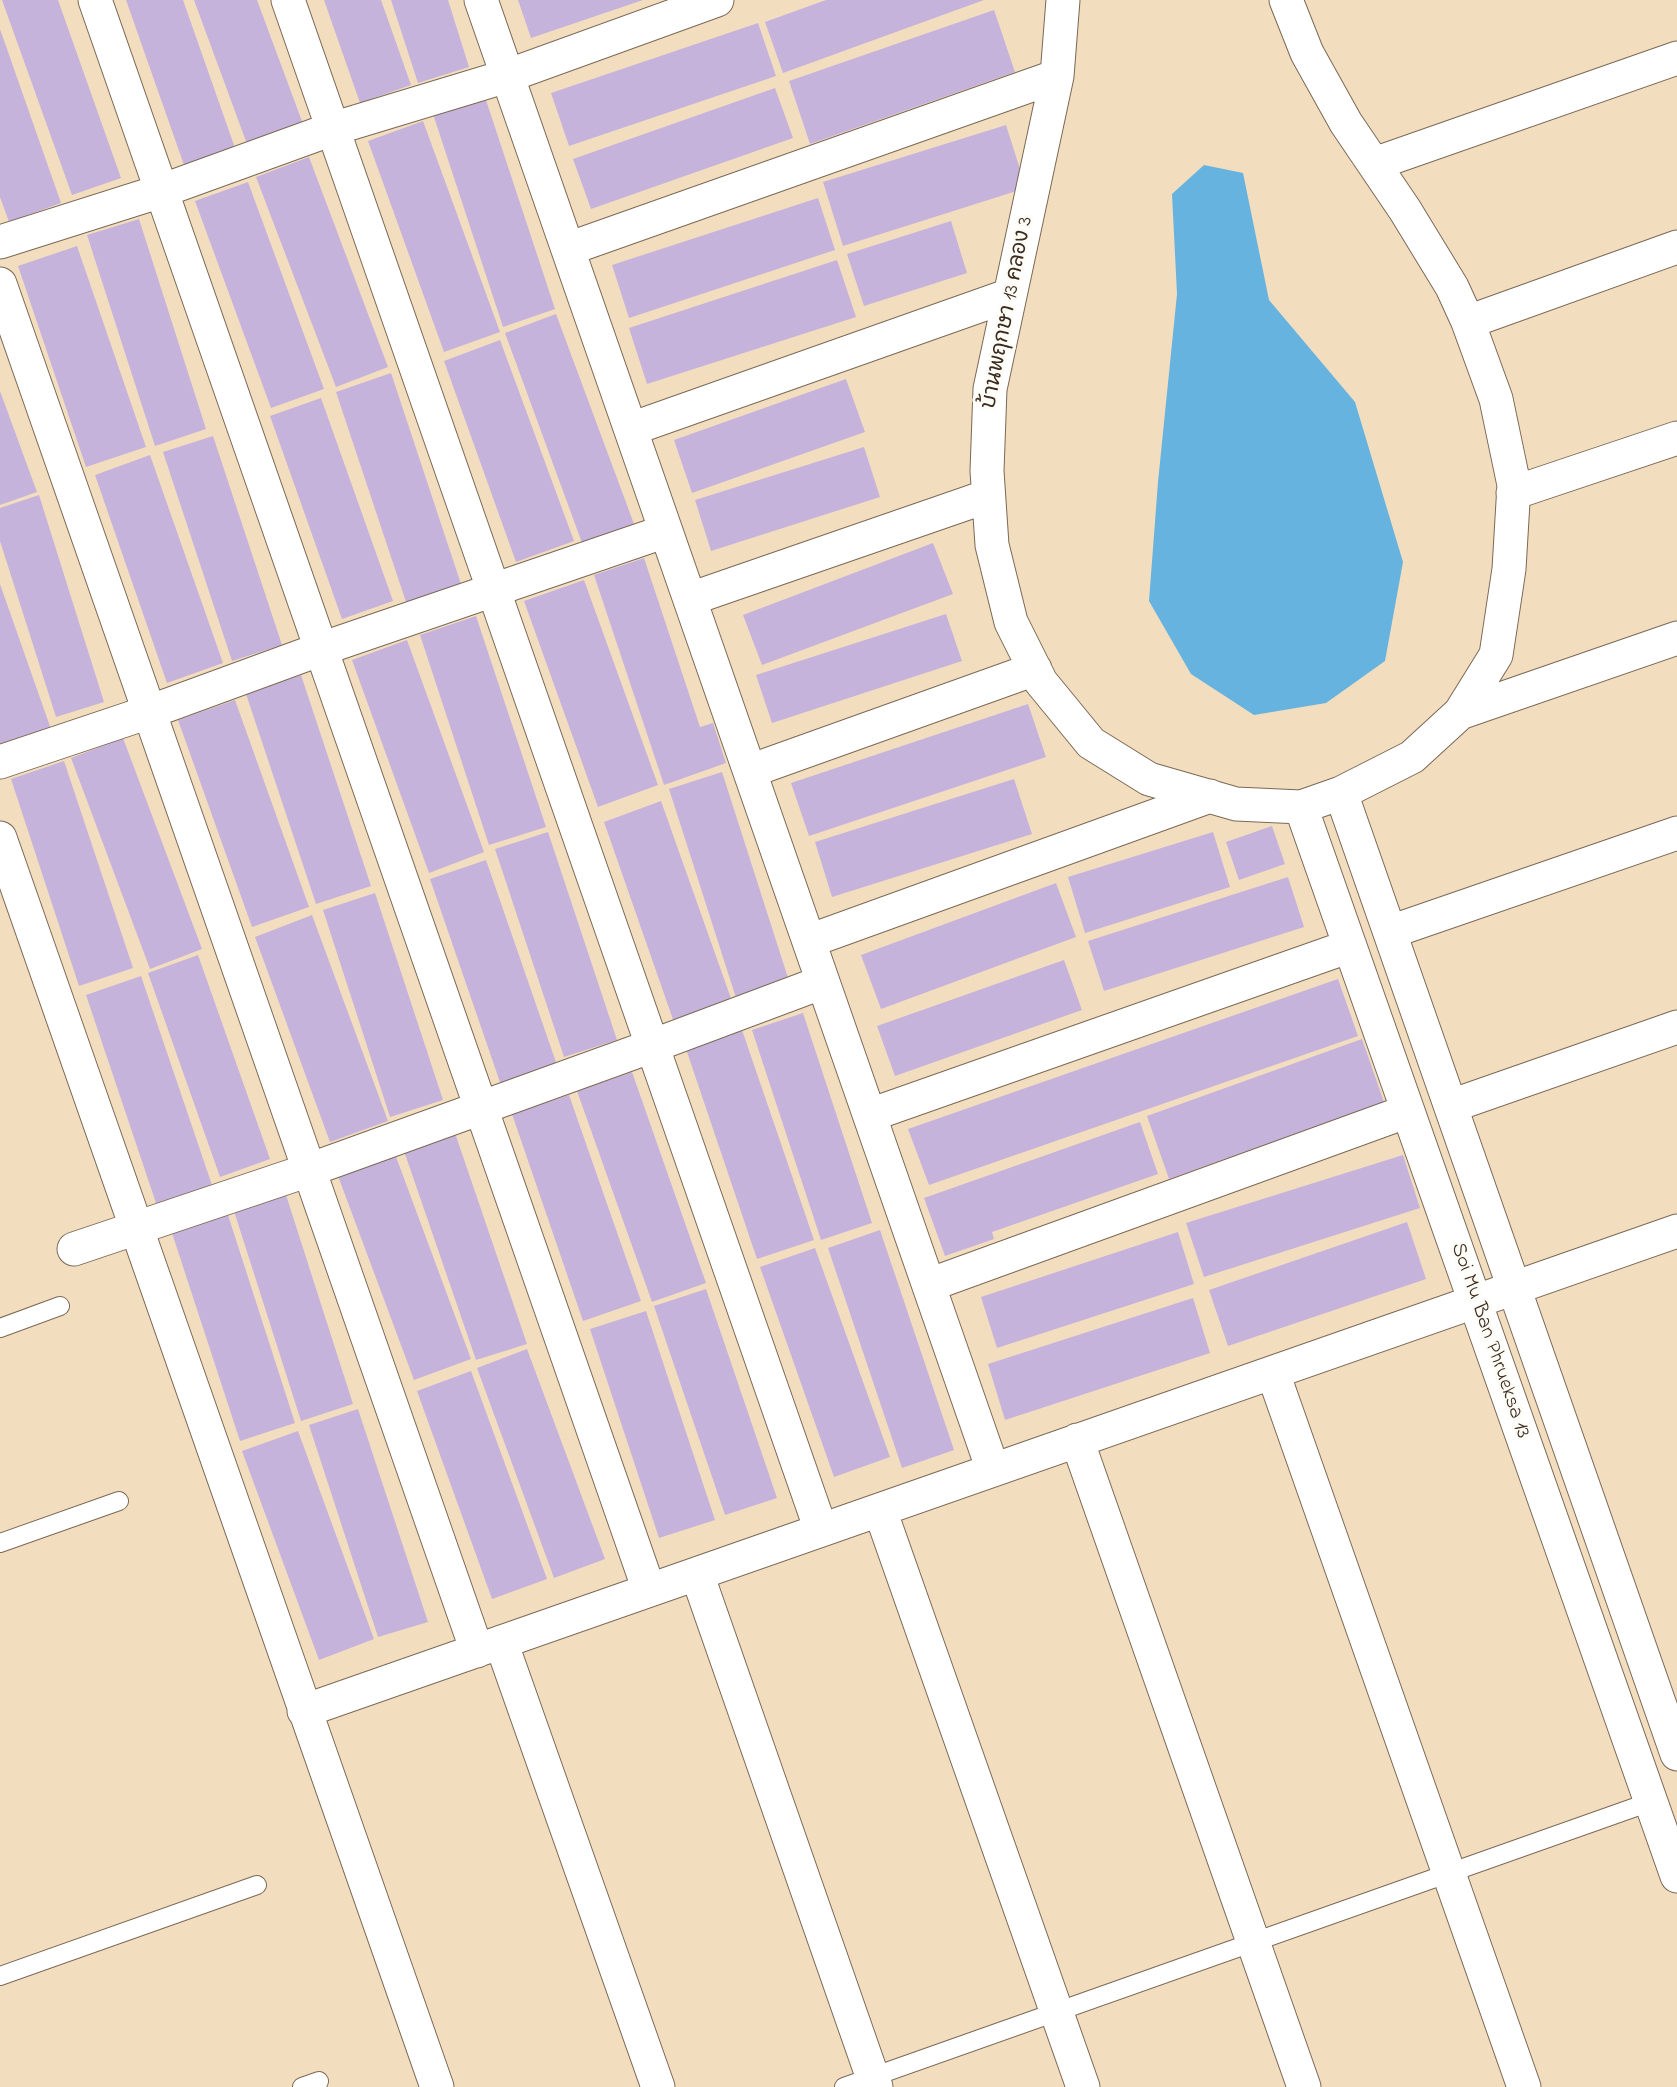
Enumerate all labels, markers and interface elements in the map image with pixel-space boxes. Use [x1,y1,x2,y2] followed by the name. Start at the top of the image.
[978,215,1040,411] street label: บ้านพฤกษา 13 คลอง 3
[1444,1240,1534,1442] street label: Soi Mu Ban Phrueksa 13

